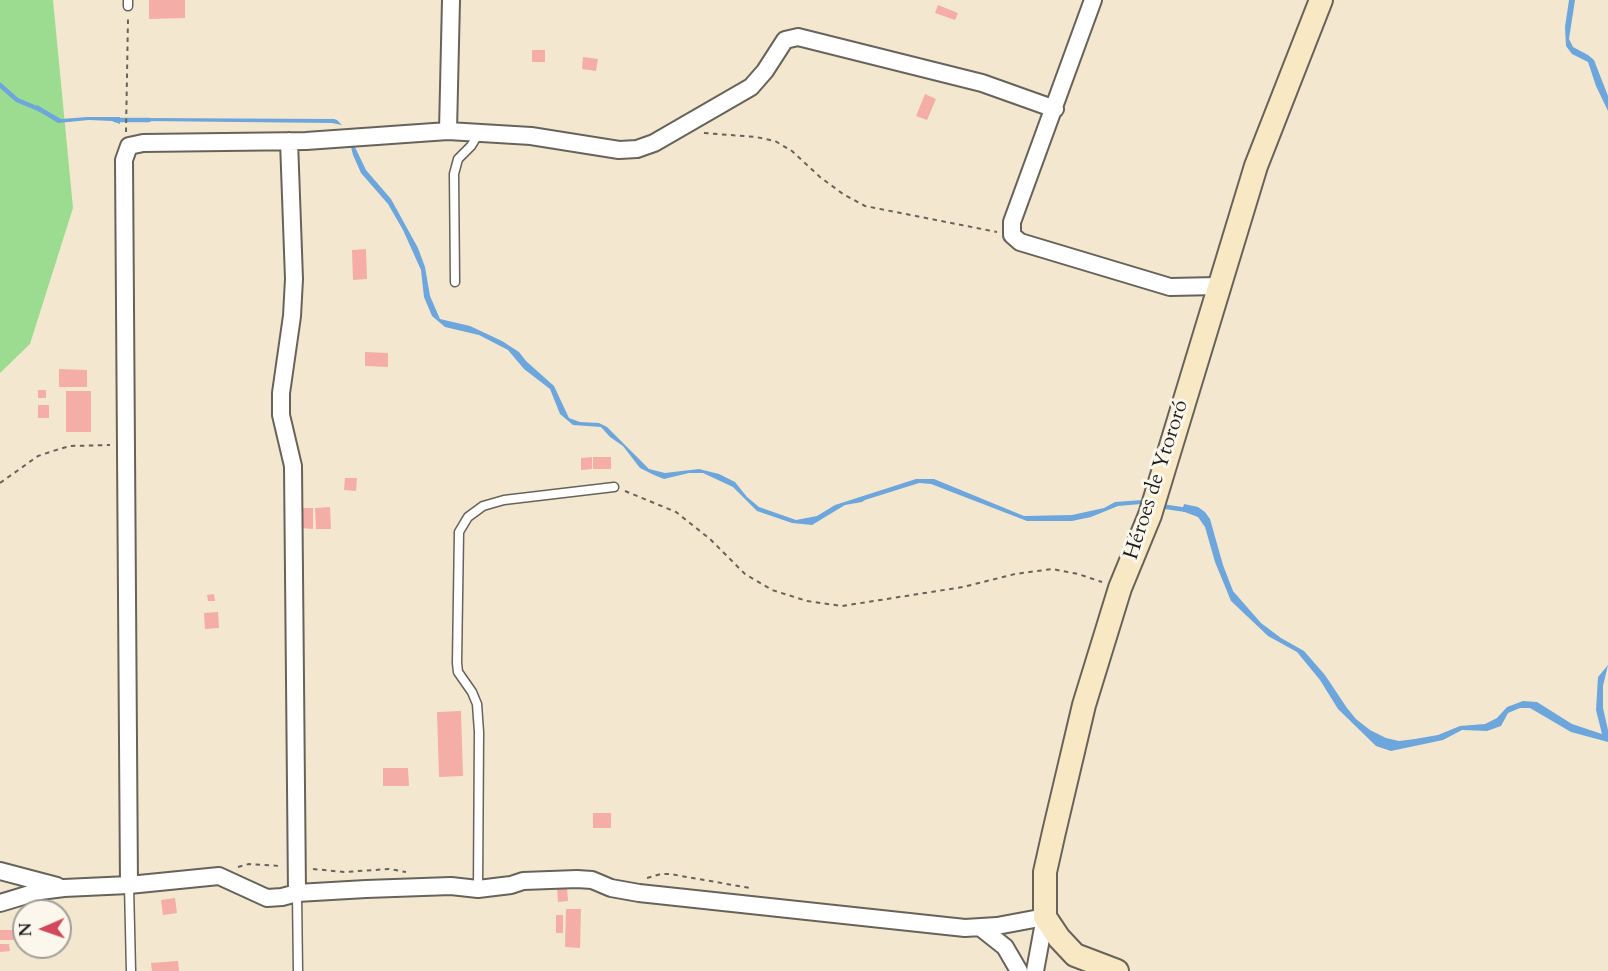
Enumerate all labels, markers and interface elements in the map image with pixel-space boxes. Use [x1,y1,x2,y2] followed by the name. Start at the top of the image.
[1119,397,1195,563] street label: Héroes de Ytororó
[12,899,72,959] north arrow
[15,922,37,937] text: N

